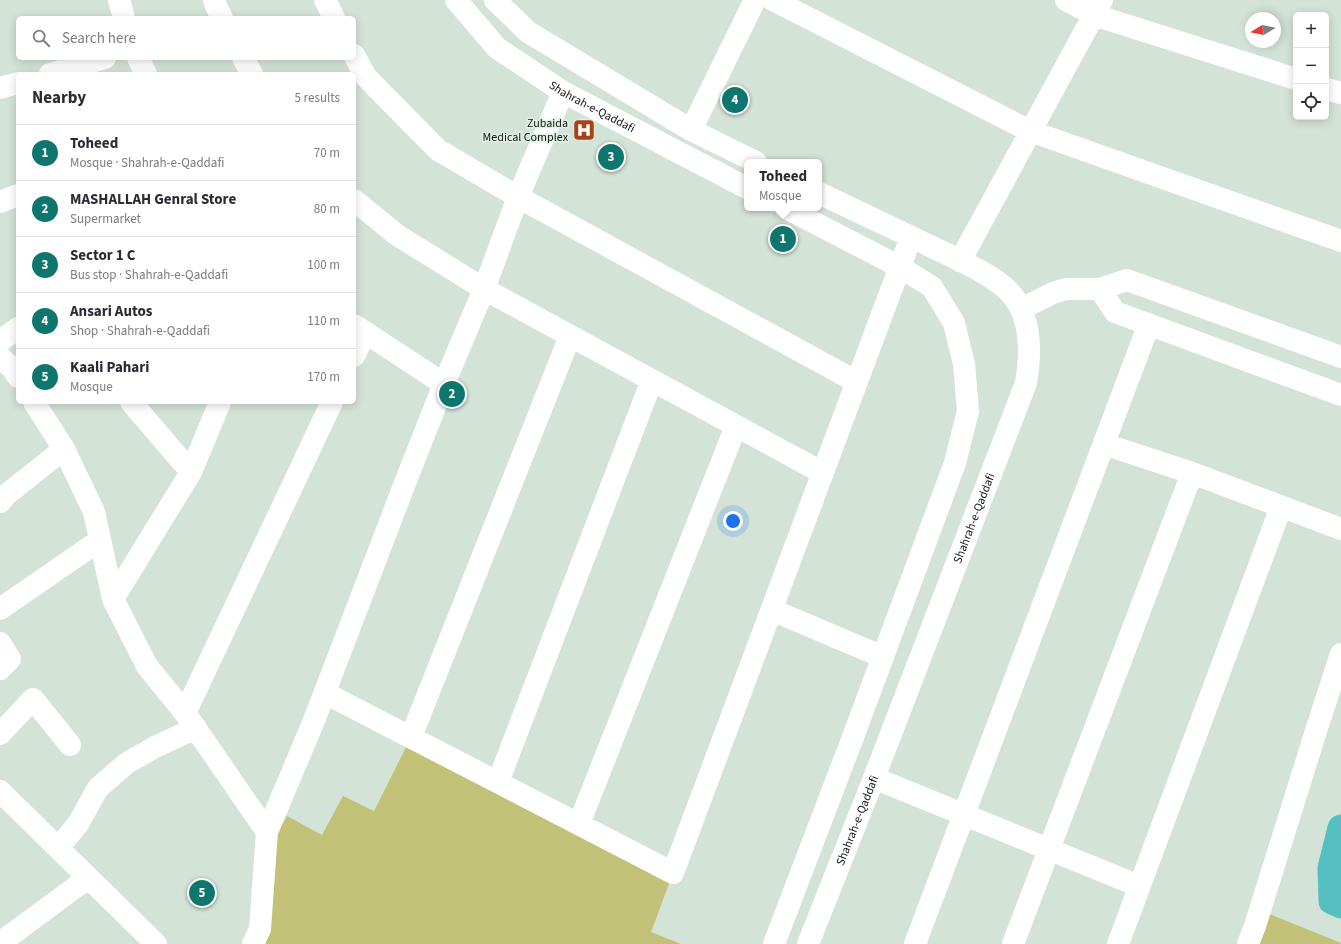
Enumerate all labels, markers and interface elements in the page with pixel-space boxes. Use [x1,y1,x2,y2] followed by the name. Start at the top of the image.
[1245,12,1281,48] north arrow
[1293,12,1329,120] map controls
[1293,12,1329,48] button: +
[16,16,356,60] search box
[30,27,52,49] icon: search
[62,28,136,49] text: Search here
[1293,48,1329,84] button: −
[545,77,638,137] street label: Shahrah-e-Qaddafi
[1293,84,1329,120] button: locate
[722,85,748,115] pin: 4
[32,86,86,110] text: Nearby
[295,89,340,107] text: 5 results
[483,115,569,146] place label: Zubaida Medical Complex
[571,117,597,143] hospital icon: Zubaida Medical Complex
[70,133,118,154] text: Toheed
[598,142,624,172] pin: 3
[42,144,48,162] text: 1
[314,144,340,162] text: 70 m
[70,154,224,172] text: Mosque · Shahrah-e-Qaddafi
[744,159,822,211] popup
[759,166,807,187] text: Toheed
[759,187,802,205] text: Mosque
[70,189,236,210] text: MASHALLAH Genral Store
[42,200,48,218] text: 2
[314,200,340,218] text: 80 m
[70,210,141,228] text: Supermarket
[770,224,796,254] pin: 1
[70,245,135,266] text: Sector 1 C
[42,256,48,274] text: 3
[307,256,340,274] text: 100 m
[70,266,228,284] text: Bus stop · Shahrah-e-Qaddafi
[70,301,152,322] text: Ansari Autos
[42,312,48,330] text: 4
[307,312,340,330] text: 110 m
[70,322,210,340] text: Shop · Shahrah-e-Qaddafi
[70,357,149,378] text: Kaali Pahari
[42,368,48,386] text: 5
[307,368,340,386] text: 170 m
[70,378,113,396] text: Mosque
[439,379,465,409] pin: 2
[949,471,1000,566] street label: Shahrah-e-Qaddafi
[723,511,743,531] your location
[832,773,883,868] street label: Shahrah-e-Qaddafi
[189,878,215,908] pin: 5

